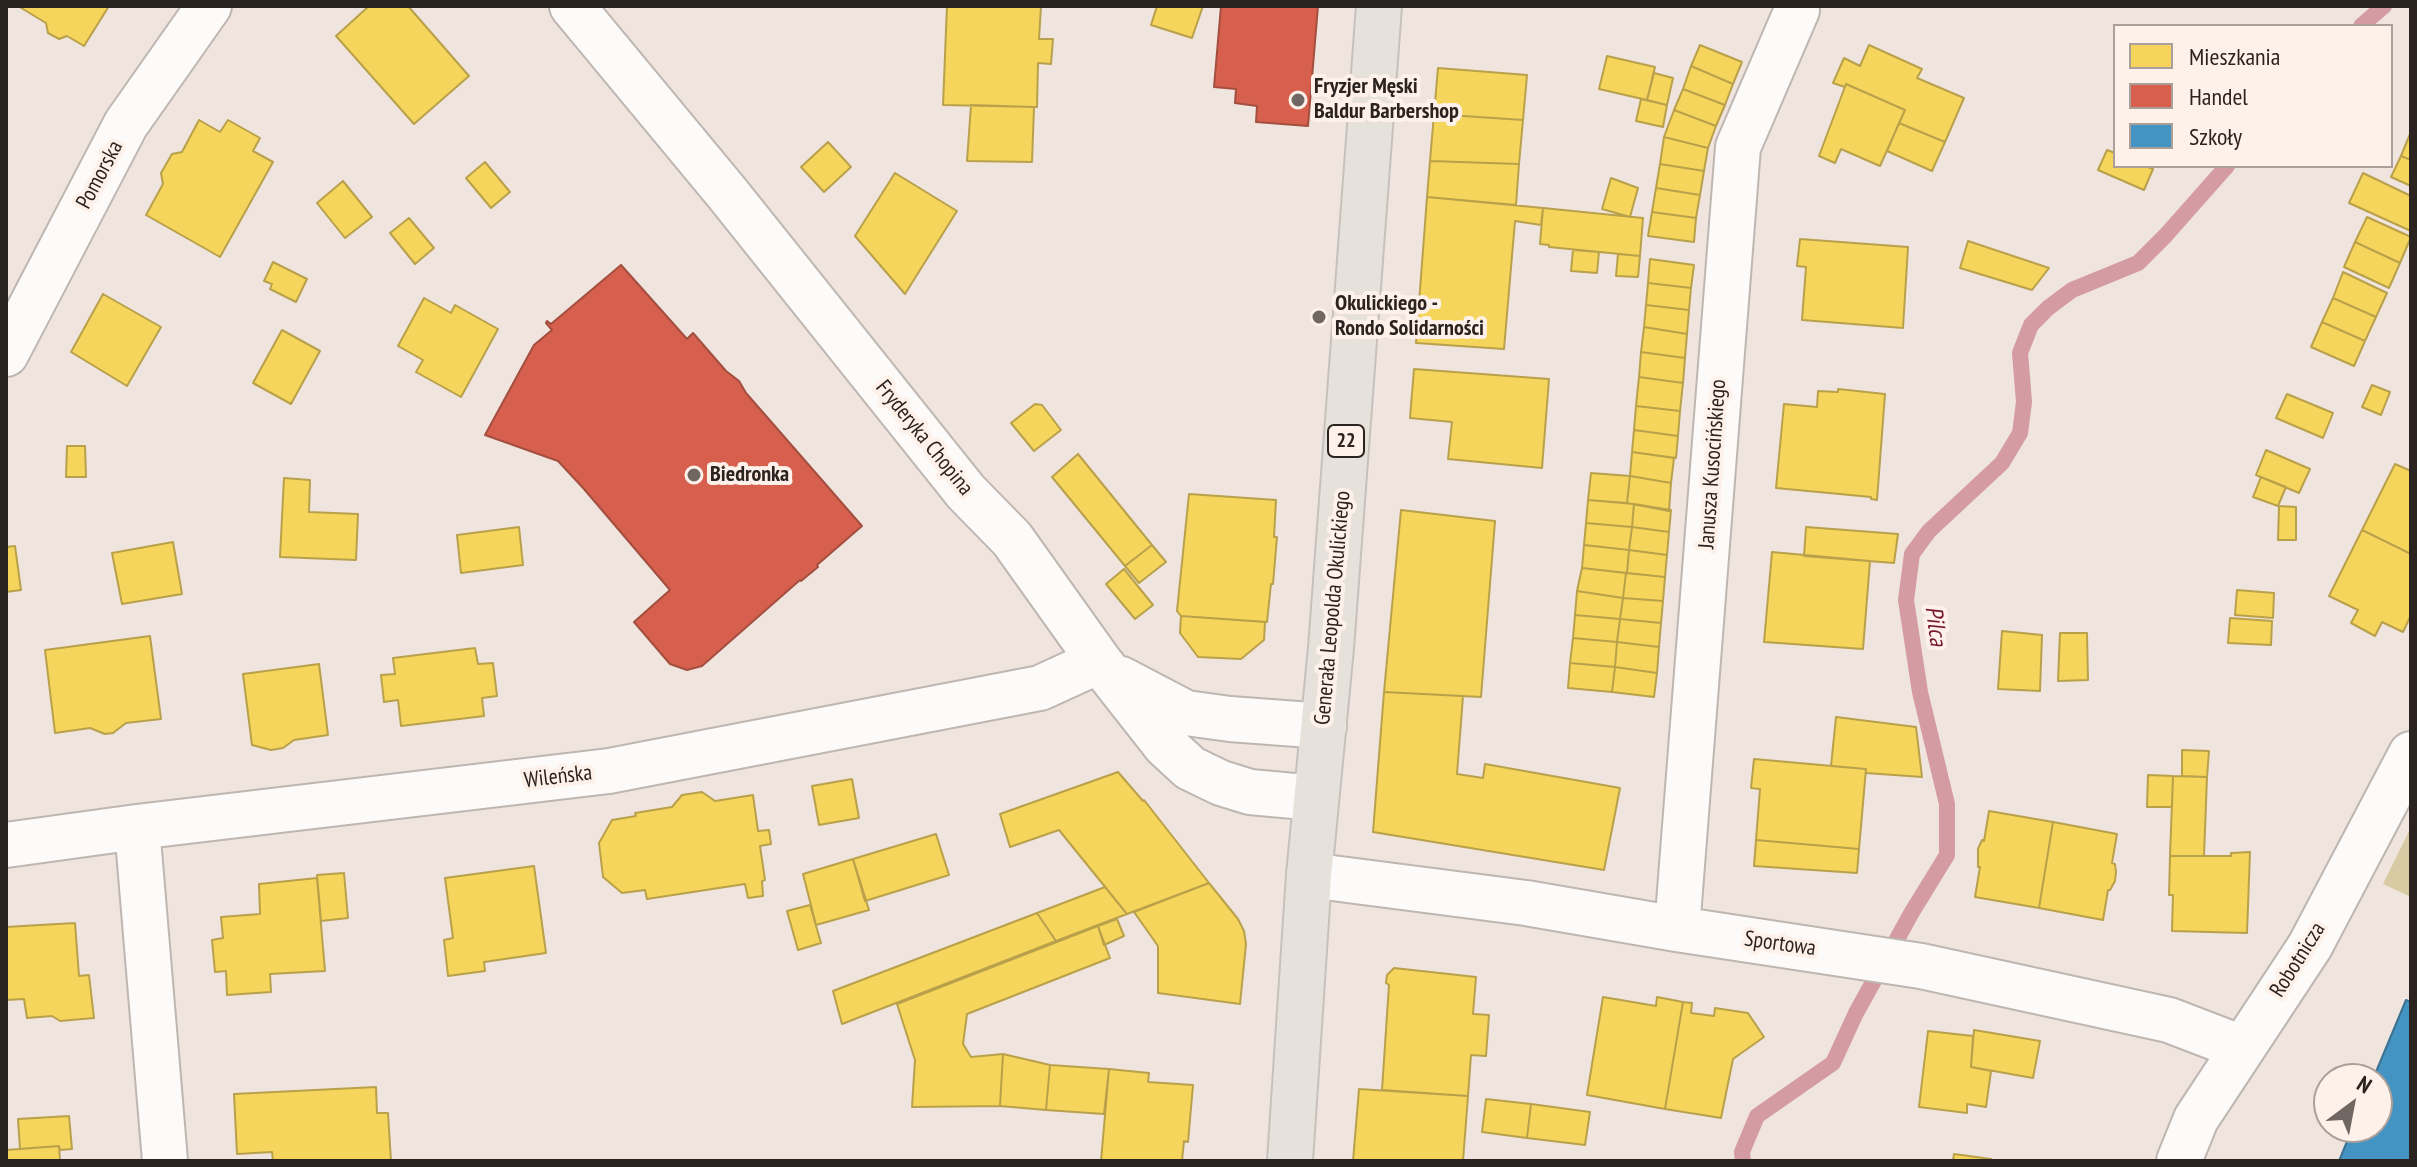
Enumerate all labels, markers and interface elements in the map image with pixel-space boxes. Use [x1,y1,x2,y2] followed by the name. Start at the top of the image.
[2113,24,2393,168] legend
[2189,41,2280,72] text: Mieszkania
[1314,74,1459,126] place label: Fryzjer Męski Baldur Barbershop
[2189,81,2248,112] text: Handel
[1289,91,1307,109] marker: Fryzjer Męski Baldur Barbershop
[2189,121,2242,152] text: Szkoły
[71,136,129,214] street label: Pomorska
[1335,291,1484,342] place label: Okulickiego - Rondo Solidarności
[1310,308,1328,326] marker: Okulickiego - Rondo Solidarności
[870,375,978,501] street label: Fryderyka Chopina
[1694,378,1732,550] street label: Janusza Kusocińskiego
[1328,425,1364,457] road number: 22
[710,462,789,488] place label: Biedronka
[685,466,703,484] marker: Biedronka
[1310,490,1356,726] street label: Generała Leopolda Okulickiego
[1918,604,1952,648] water label: Pilca
[523,760,593,794] street label: Wileńska
[2265,918,2331,1002] street label: Robotnicza
[1743,926,1817,962] street label: Sportowa
[2313,1063,2393,1143] north arrow
[2352,1069,2377,1099] text: N

